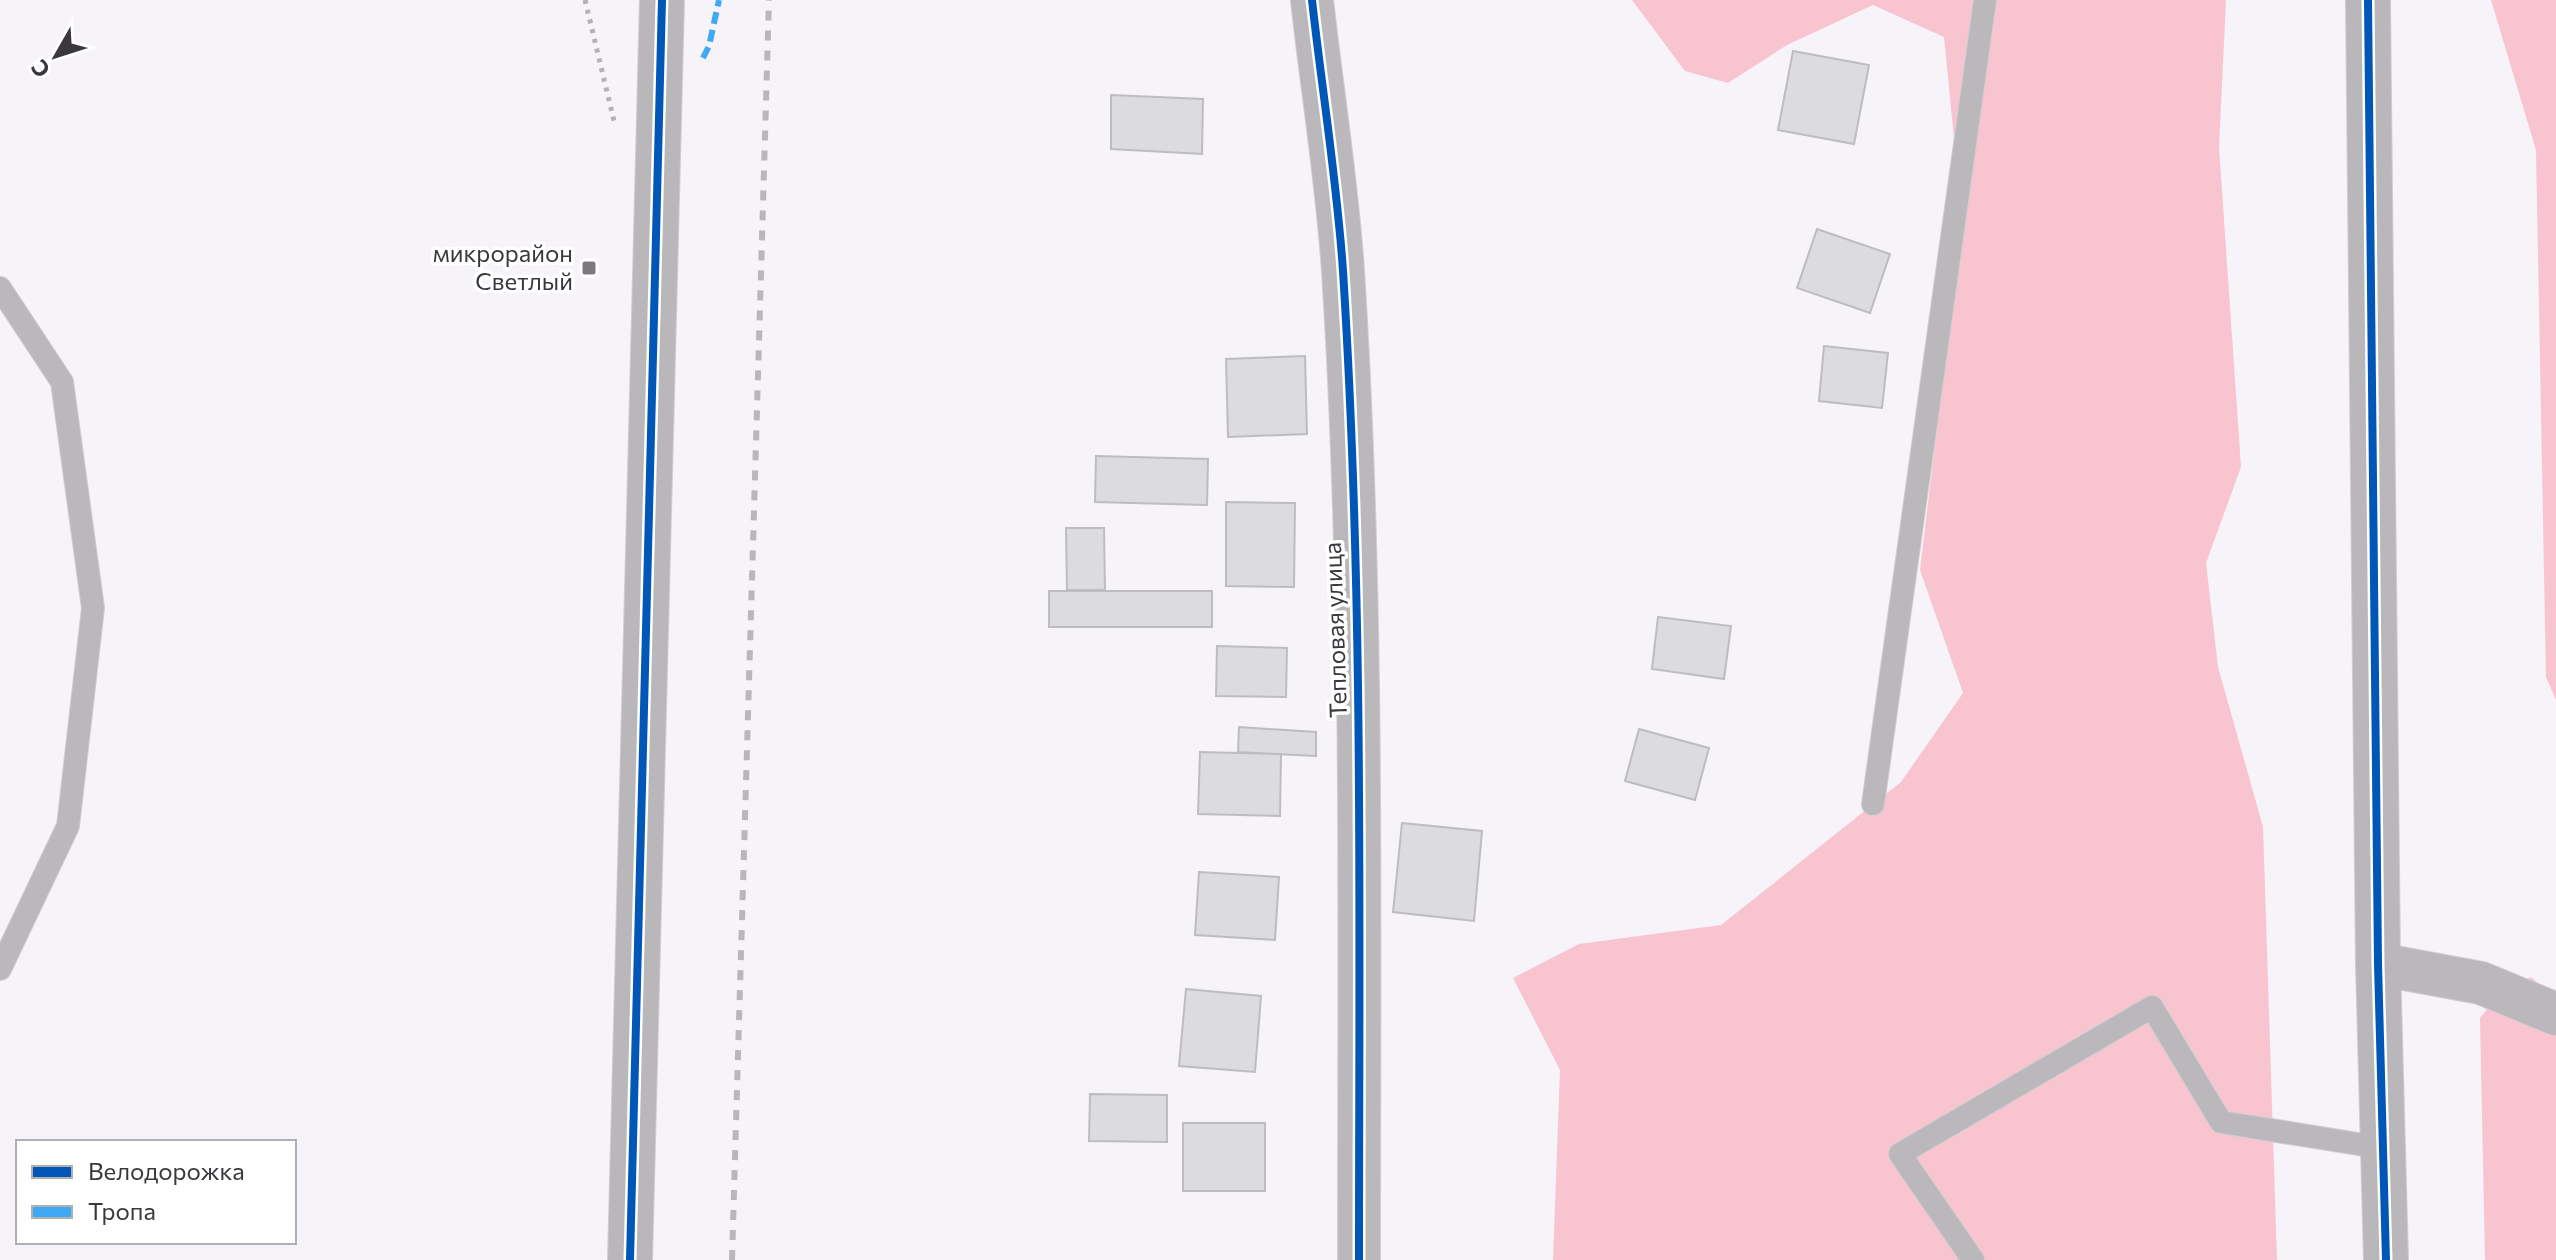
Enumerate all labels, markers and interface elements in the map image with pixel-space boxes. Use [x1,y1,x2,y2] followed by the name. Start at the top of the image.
[16,16,96,96] north arrow
[25,55,55,83] text: С
[433,238,573,295] place label: микрорайон Светлый
[580,259,598,277] marker: микрорайон Светлый
[1317,542,1352,719] street label: Тепловая улица
[16,1140,296,1244] legend
[88,1156,245,1185] text: Велодорожка
[88,1196,156,1225] text: Тропа

